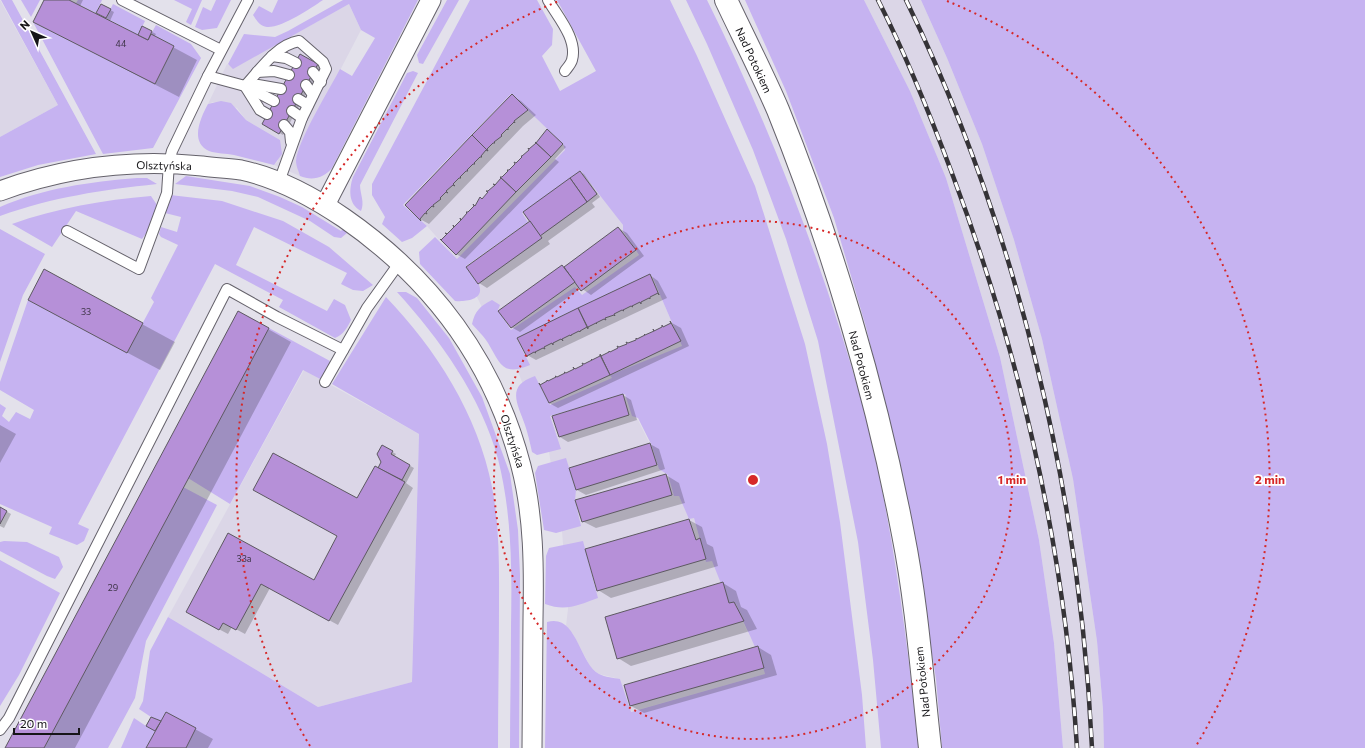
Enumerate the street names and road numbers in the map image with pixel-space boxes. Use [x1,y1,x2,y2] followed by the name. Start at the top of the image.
[733,25,775,95] street label: Nad Potokiem
[136,158,192,172] street label: Olsztyńska
[847,329,877,401] street label: Nad Potokiem
[498,413,528,469] street label: Olsztyńska
[912,646,932,718] street label: Nad Potokiem

